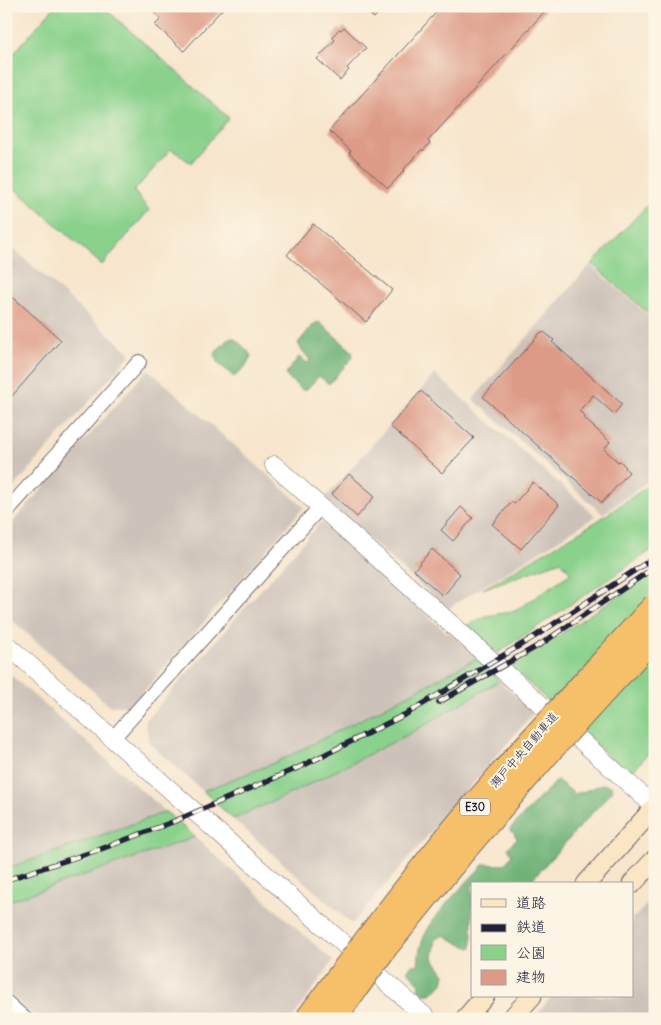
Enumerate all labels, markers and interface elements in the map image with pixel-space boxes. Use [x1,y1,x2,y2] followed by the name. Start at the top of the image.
[486,709,561,791] street label: 瀬戸中央自動車道
[460,799,490,816] road number: E30
[471,882,634,998] legend
[516,893,546,912] text: 道路
[516,917,546,936] text: 鉄道
[516,943,546,962] text: 公園
[516,967,546,986] text: 建物

